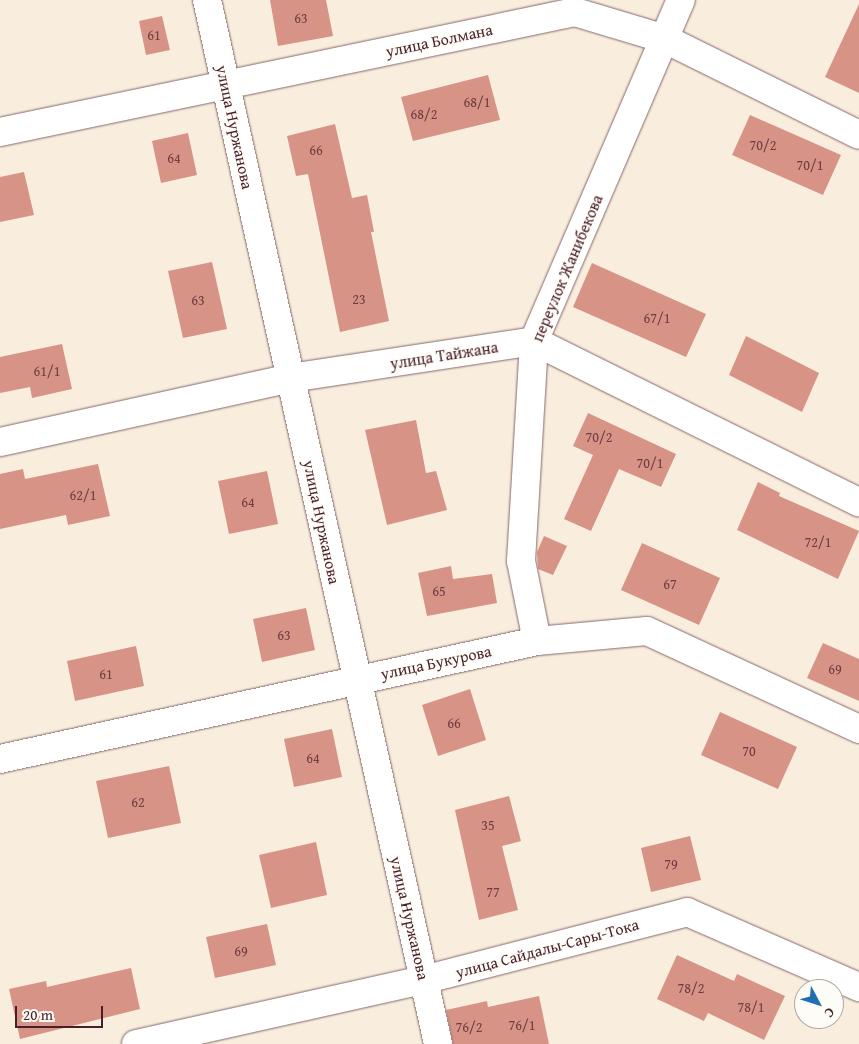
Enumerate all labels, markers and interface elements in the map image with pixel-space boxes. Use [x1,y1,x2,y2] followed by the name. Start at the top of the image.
[294,10,308,26] house number: 63
[384,19,494,61] street label: улица Болмана
[147,27,161,43] house number: 61
[212,63,258,191] street label: улица Нуржанова
[464,94,490,110] house number: 68/1
[411,106,437,122] house number: 68/2
[750,137,776,153] house number: 70/2
[309,142,323,158] house number: 66
[167,150,181,166] house number: 64
[797,157,823,173] house number: 70/1
[527,192,607,344] street label: переулок Жанибекова
[352,291,366,307] house number: 23
[191,292,205,308] house number: 63
[644,310,670,326] house number: 67/1
[389,337,499,373] street label: улица Тайжана
[34,363,60,379] house number: 61/1
[586,429,612,445] house number: 70/2
[637,455,663,471] house number: 70/1
[299,458,345,586] street label: улица Нуржанова
[70,487,96,503] house number: 62/1
[241,494,255,510] house number: 64
[805,534,831,550] house number: 72/1
[663,576,677,592] house number: 67
[432,583,446,599] house number: 65
[277,627,291,643] house number: 63
[379,641,493,683] street label: улица Букурова
[828,661,842,677] house number: 69
[99,666,113,682] house number: 61
[447,715,461,731] house number: 66
[742,743,756,759] house number: 70
[306,750,320,766] house number: 64
[131,794,145,810] house number: 62
[481,817,495,833] house number: 35
[386,854,434,982] street label: улица Нуржанова
[664,856,678,872] house number: 79
[486,884,500,900] house number: 77
[453,914,641,982] street label: улица Сайдалы-Сары-Тока
[234,943,248,959] house number: 69
[794,979,844,1029] north arrow
[678,980,704,996] house number: 78/2
[18,996,105,1028] scale bar
[738,999,764,1015] house number: 78/1
[23,1004,53,1025] text: 20 m
[820,1004,840,1022] text: С
[509,1017,535,1033] house number: 76/1
[456,1019,482,1035] house number: 76/2

